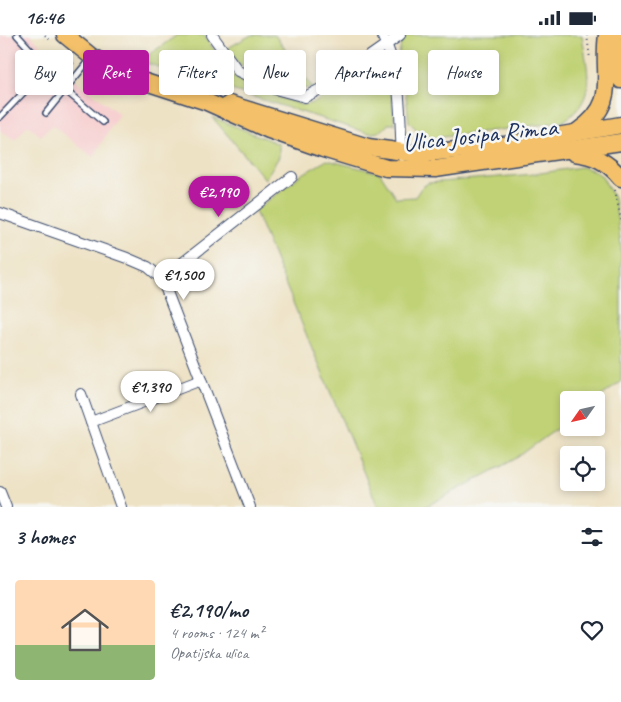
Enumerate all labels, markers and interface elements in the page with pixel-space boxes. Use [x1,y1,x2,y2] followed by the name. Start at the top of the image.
[25,6,64,30] text: 16:46
[15,50,73,95] chip: Buy
[83,50,149,95] chip: Rent
[159,50,234,95] chip: Filters
[244,50,306,95] chip: New
[316,50,418,95] chip: Apartment
[428,50,499,95] chip: House
[401,111,561,159] street label: Ulica Josipa Rimca
[178,175,260,218] pin: €2,190
[200,182,238,202] text: €2,190
[143,259,225,301] pin: €1,500
[165,265,203,285] text: €1,500
[110,371,192,413] pin: €1,390
[132,377,170,397] text: €1,390
[560,391,605,436] north arrow
[560,391,605,491] map controls
[560,446,605,491] button: locate
[578,523,606,551] icon: filters
[15,524,74,550] text: 3 homes
[170,597,248,623] text: €2,190/mo
[55,600,115,660] icon: home
[578,616,606,644] icon: heart
[170,623,264,643] text: 4 rooms · 124 m²
[170,643,248,663] text: Opatijska ulica

